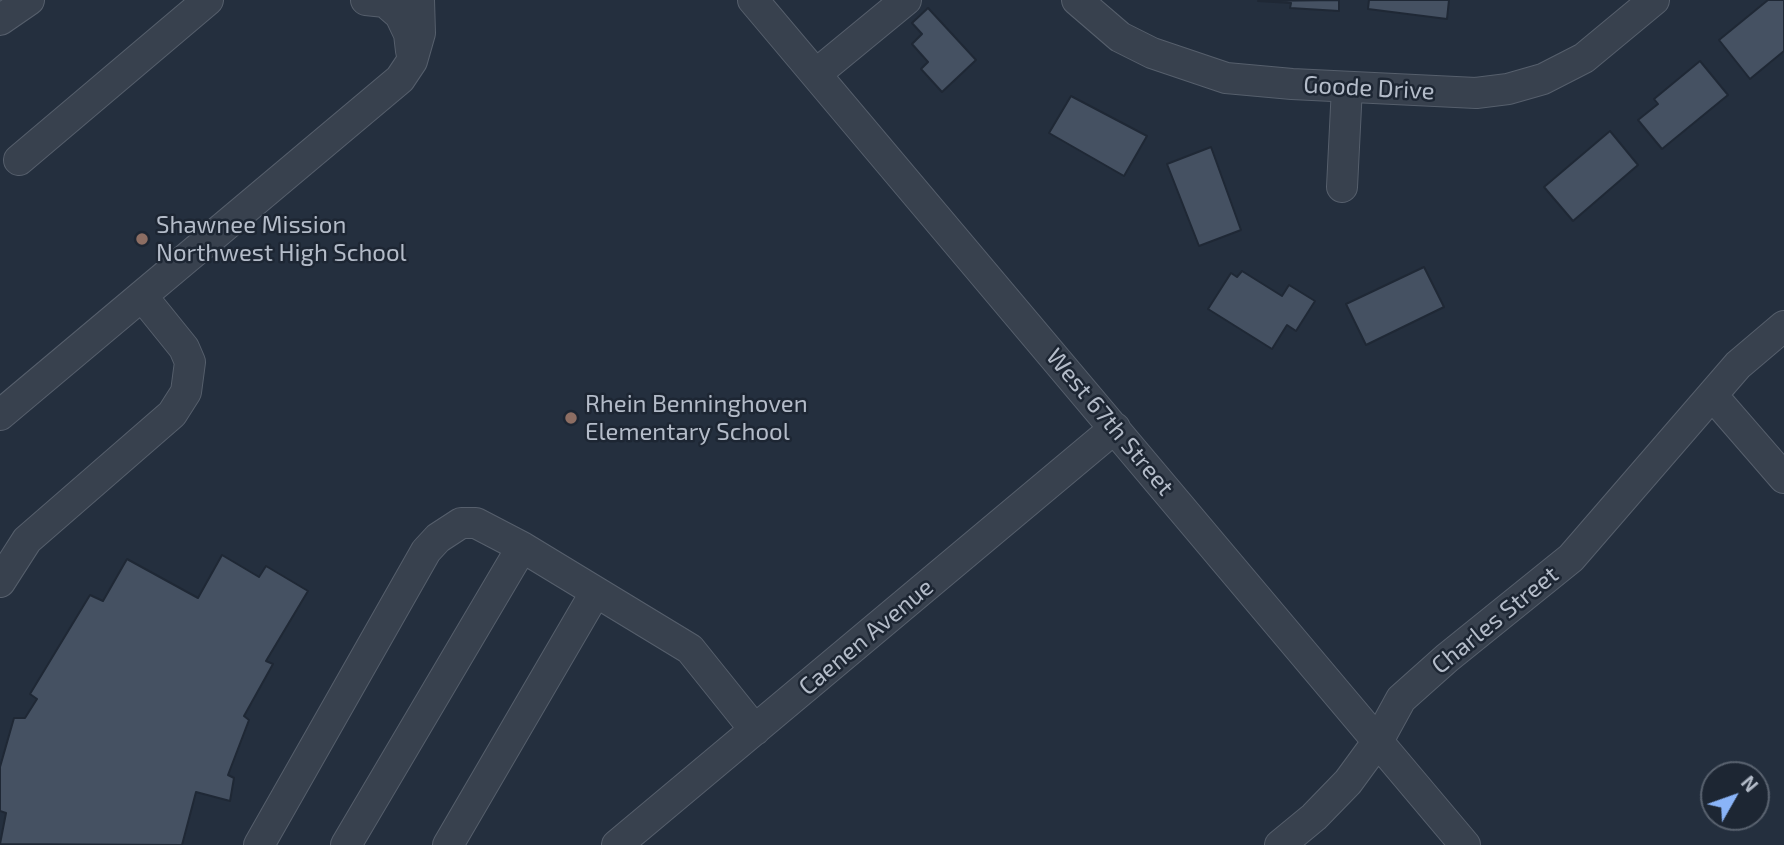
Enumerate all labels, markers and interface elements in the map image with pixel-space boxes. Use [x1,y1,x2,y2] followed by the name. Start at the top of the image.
[1303,70,1435,106] street label: Goode Drive
[156,211,407,267] place label: Shawnee Mission Northwest High School
[134,231,150,247] marker: Shawnee Mission Northwest High School
[1040,343,1180,501] street label: West 67th Street
[585,390,808,446] place label: Rhein Benninghoven Elementary School
[563,410,579,426] marker: Rhein Benninghoven Elementary School
[1426,560,1564,680] street label: Charles Street
[793,573,939,701] street label: Caenen Avenue
[1700,761,1770,831] north arrow
[1737,771,1763,796] text: N

